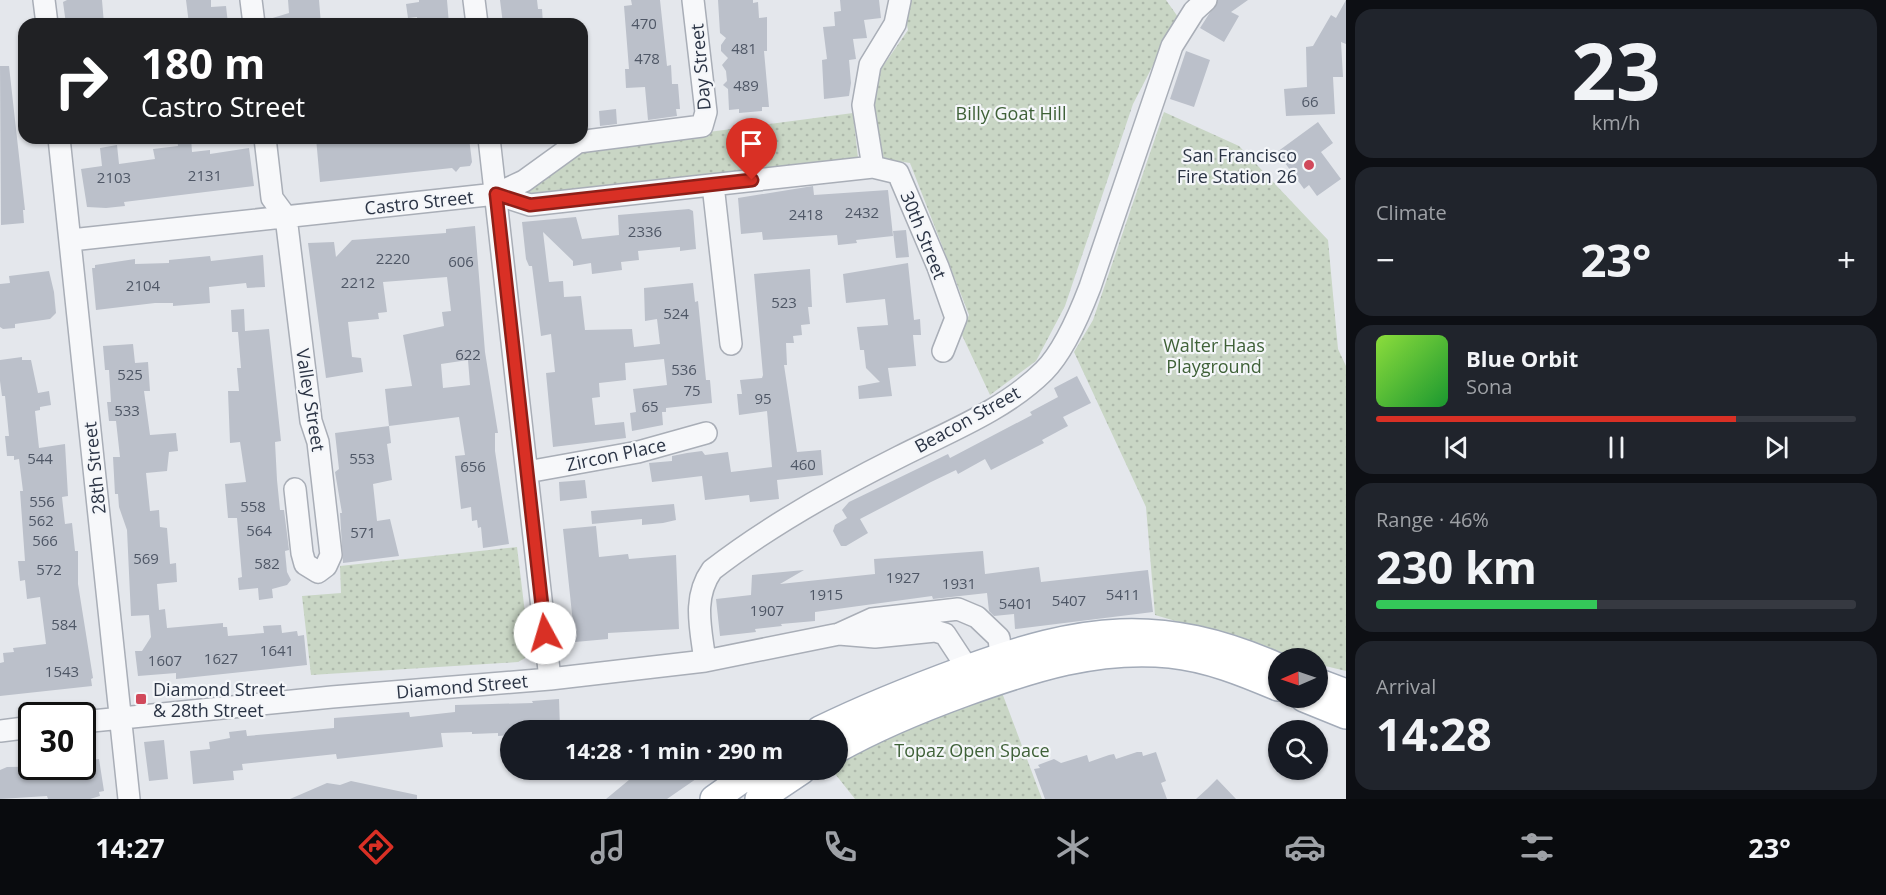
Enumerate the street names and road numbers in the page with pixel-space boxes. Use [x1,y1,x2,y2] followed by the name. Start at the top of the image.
[684,23,716,111] street label: Day Street
[363,184,475,220] street label: Castro Street
[895,187,953,283] street label: 30th Street
[291,347,331,453] street label: Valley Street
[910,380,1024,458] street label: Beacon Street
[77,421,111,515] street label: 28th Street
[564,432,668,476] street label: Zircon Place
[395,668,529,704] street label: Diamond Street

